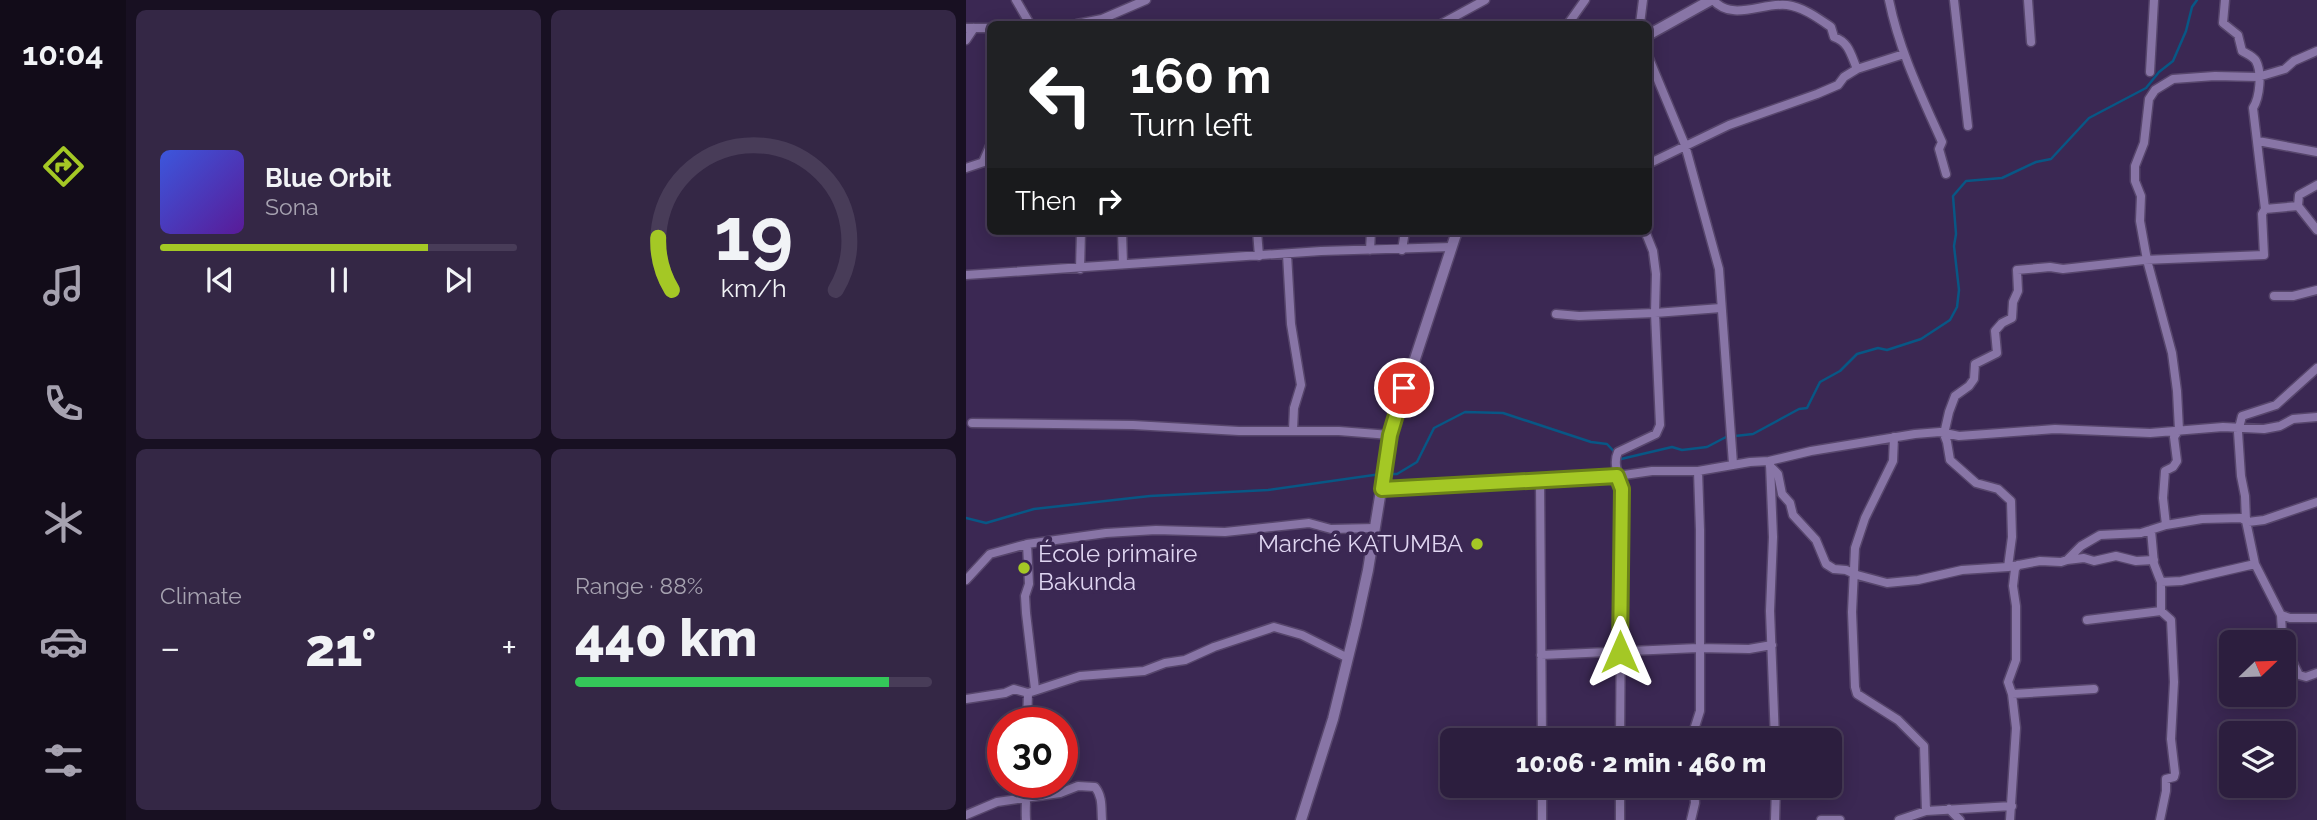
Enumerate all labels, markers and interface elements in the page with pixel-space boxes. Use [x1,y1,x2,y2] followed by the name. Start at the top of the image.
[22,35,104,72] text: 10:04
[1130,47,1271,104] text: 160 m
[1015,49,1106,140] icon: left
[1130,106,1252,143] text: Turn left
[39,142,88,191] icon: directions
[265,163,392,193] text: Blue Orbit
[1090,182,1128,220] icon: right
[1015,186,1076,216] text: Then
[265,193,319,220] text: Sona
[714,193,793,278] text: 19
[39,261,88,310] icon: music
[201,261,239,299] icon: previous
[320,261,358,299] icon: pause
[439,261,477,299] icon: next
[721,273,786,303] text: km/h
[1374,358,1434,418] pin
[1385,369,1423,407] icon: arrive
[39,379,88,428] icon: phone
[39,498,88,547] icon: climate
[1258,529,1463,558] place label: Marché KATUMBA
[1469,536,1485,552] marker: Marché KATUMBA
[1038,539,1197,596] place label: École primaire Bakunda
[1016,560,1032,576] marker: École primaire Bakunda
[575,572,703,599] text: Range · 88%
[160,582,242,609] text: Climate
[575,607,757,668] text: 440 km
[1583,615,1657,689] position arrow
[39,617,88,666] icon: car
[305,617,376,678] text: 21°
[160,625,180,670] text: −
[501,625,517,670] text: +
[2219,630,2296,707] north arrow
[2219,630,2296,798] map controls
[987,707,1078,798] speed limit sign: 30
[2219,721,2296,798] button: layers
[39,736,88,785] icon: filters
[1516,748,1766,778] text: 10:06 · 2 min · 460 m

